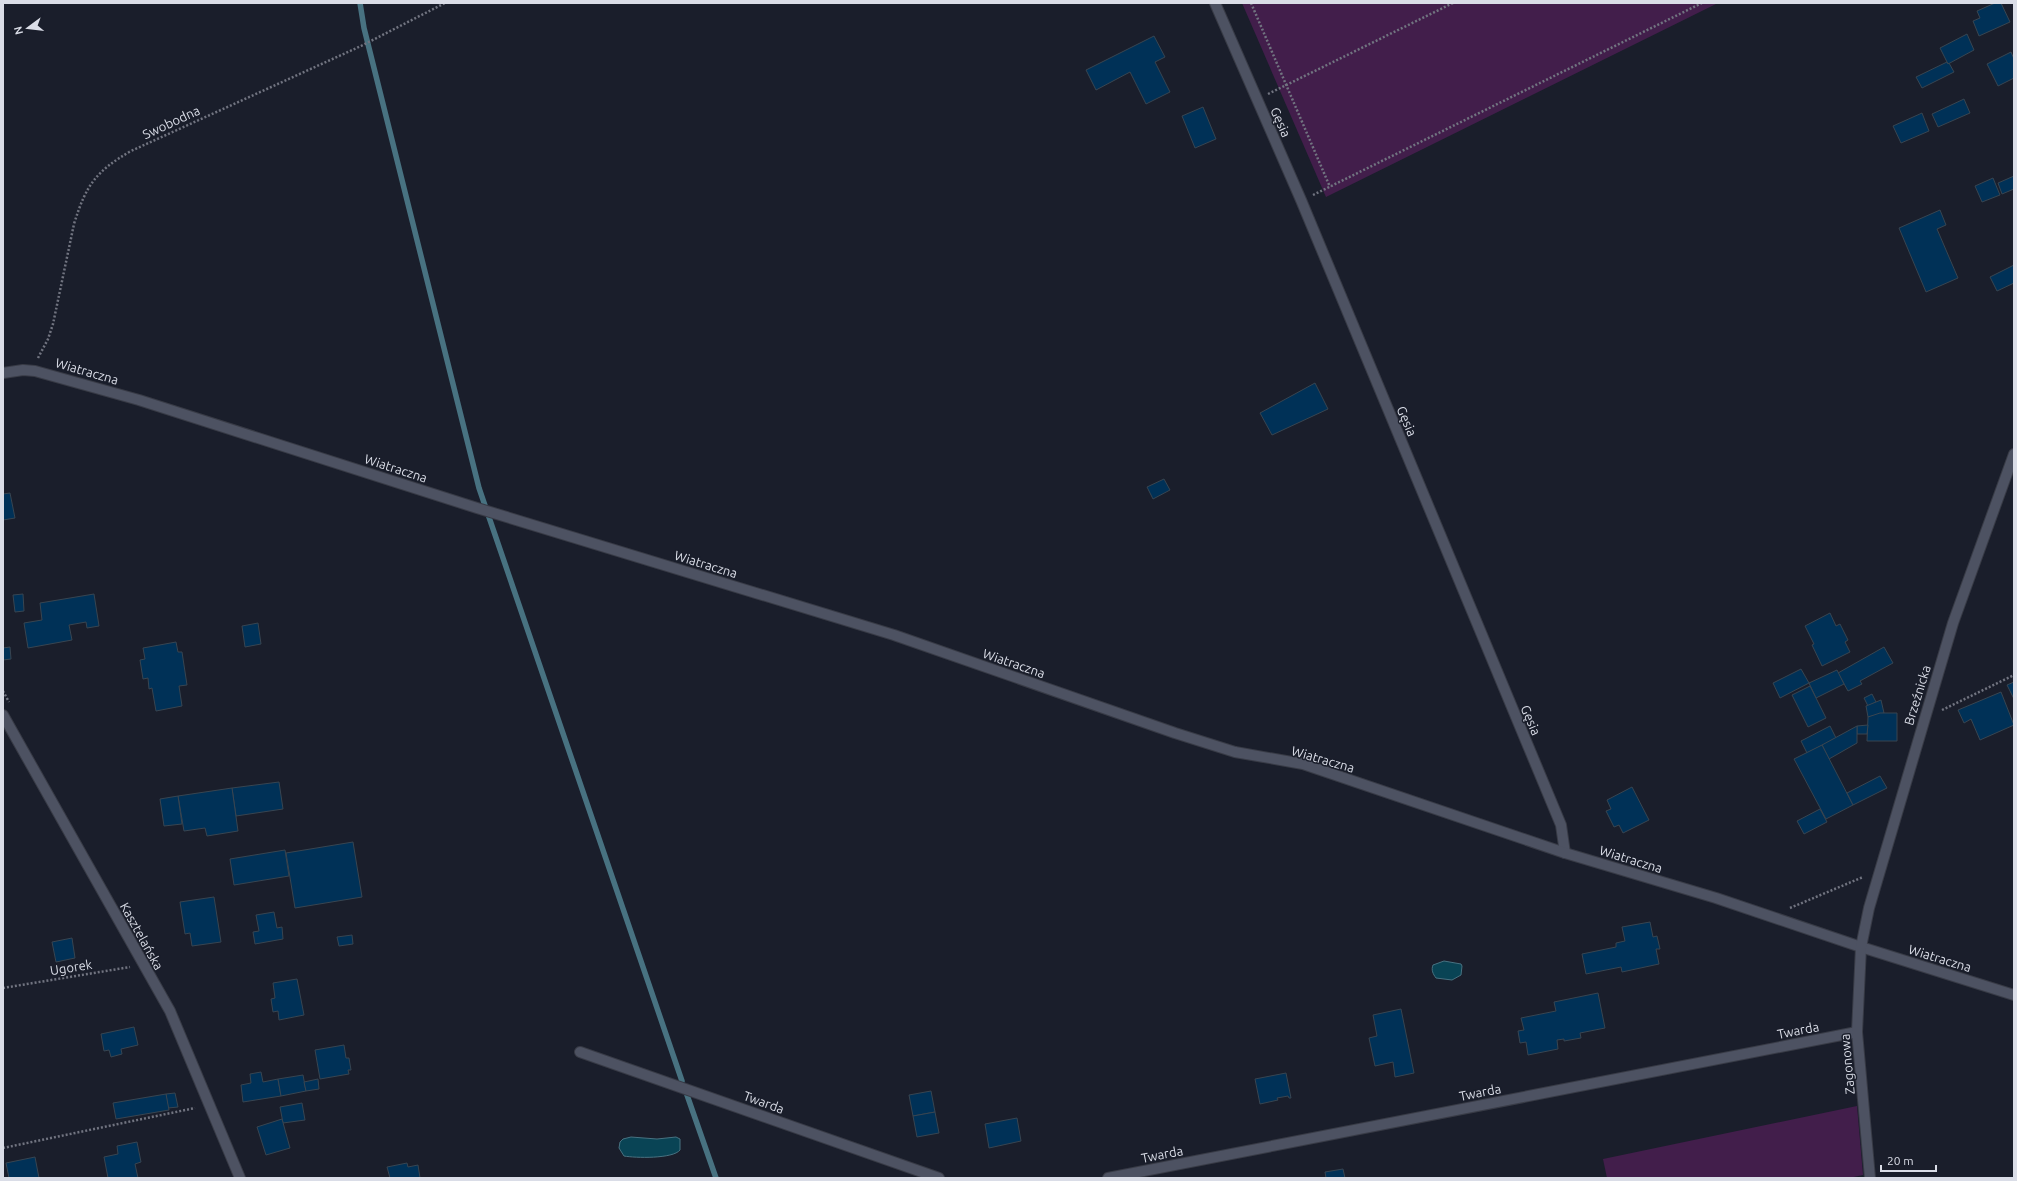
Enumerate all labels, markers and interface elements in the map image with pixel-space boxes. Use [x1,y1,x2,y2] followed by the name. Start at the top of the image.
[8,8,48,48] north arrow
[11,25,25,36] text: N
[140,103,202,141] street label: Swobodna
[1268,105,1294,139] street label: Gęsia
[54,355,120,387] street label: Wiatraczna
[1394,404,1420,438] street label: Gęsia
[363,451,429,485] street label: Wiatraczna
[673,548,739,580] street label: Wiatraczna
[981,646,1047,680] street label: Wiatraczna
[1901,663,1933,727] street label: Brzeźnicka
[1518,703,1544,737] street label: Gęsia
[1290,743,1356,775] street label: Wiatraczna
[1598,843,1664,875] street label: Wiatraczna
[118,900,166,972] street label: Kasztelańska
[1907,942,1973,974] street label: Wiatraczna
[49,957,94,977] street label: Ugorek
[1776,1019,1820,1041] street label: Twarda
[1837,1033,1857,1095] street label: Zagonowa
[1458,1081,1502,1103] street label: Twarda
[742,1088,786,1116] street label: Twarda
[1140,1143,1184,1165] street label: Twarda
[1881,1147,1936,1173] scale bar
[1887,1154,1914,1167] text: 20 m

